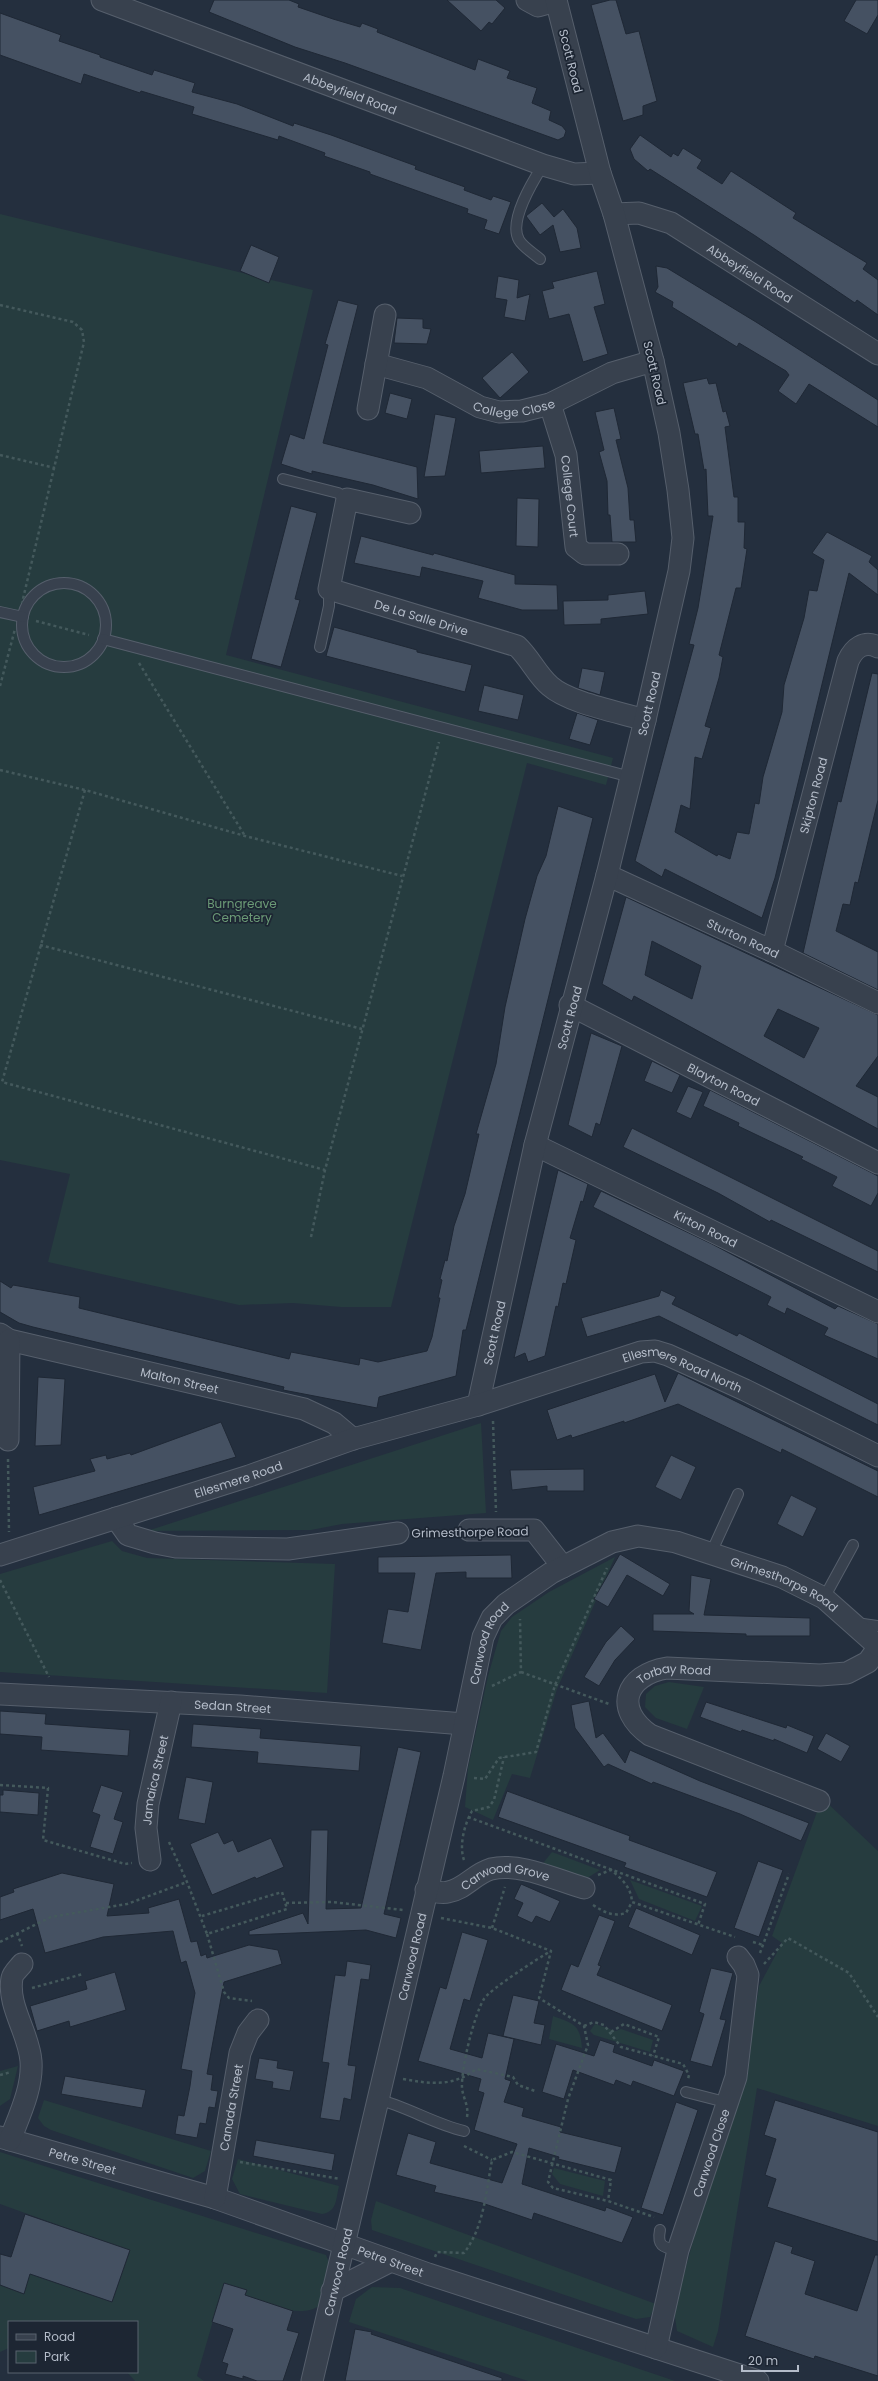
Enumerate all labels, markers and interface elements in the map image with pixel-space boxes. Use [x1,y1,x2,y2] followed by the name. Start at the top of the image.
[555,27,587,95] street label: Scott Road
[301,68,399,118] street label: Abbeyfield Road
[704,239,796,306] street label: Abbeyfield Road
[639,339,671,407] street label: Scott Road
[470,394,558,421] street label: College Close
[558,454,583,538] street label: College Court
[372,595,471,639] street label: De La Salle Drive
[633,670,664,737] street label: Scott Road
[795,755,831,835] street label: Skipton Road
[207,895,277,926] park label: Burngreave Cemetery
[704,914,782,962] street label: Sturton Road
[552,984,586,1051] street label: Scott Road
[685,1058,763,1110] street label: Blayton Road
[671,1205,740,1251] street label: Kirton Road
[479,1299,509,1366] street label: Scott Road
[620,1342,745,1396] street label: Ellesmere Road North
[139,1363,220,1397] street label: Malton Street
[192,1456,285,1501] street label: Ellesmere Road
[411,1522,529,1542] street label: Grimesthorpe Road
[728,1552,842,1615] street label: Grimesthorpe Road
[465,1598,512,1686] street label: Carwood Road
[633,1659,711,1687] street label: Torbay Road
[194,1695,272,1717] street label: Sedan Street
[138,1733,172,1826] street label: Jamaica Street
[457,1859,552,1894] street label: Carwood Grove
[393,1911,430,2002] street label: Carwood Road
[215,2063,246,2152] street label: Canada Street
[688,2106,733,2199] street label: Carwood Close
[47,2143,118,2178] street label: Petre Street
[319,2226,356,2318] street label: Carwood Road
[355,2241,426,2280] street label: Petre Street
[8,2321,138,2373] legend
[44,2328,75,2345] text: Road
[742,2347,798,2373] scale bar
[44,2348,71,2365] text: Park
[748,2352,778,2369] text: 20 m

